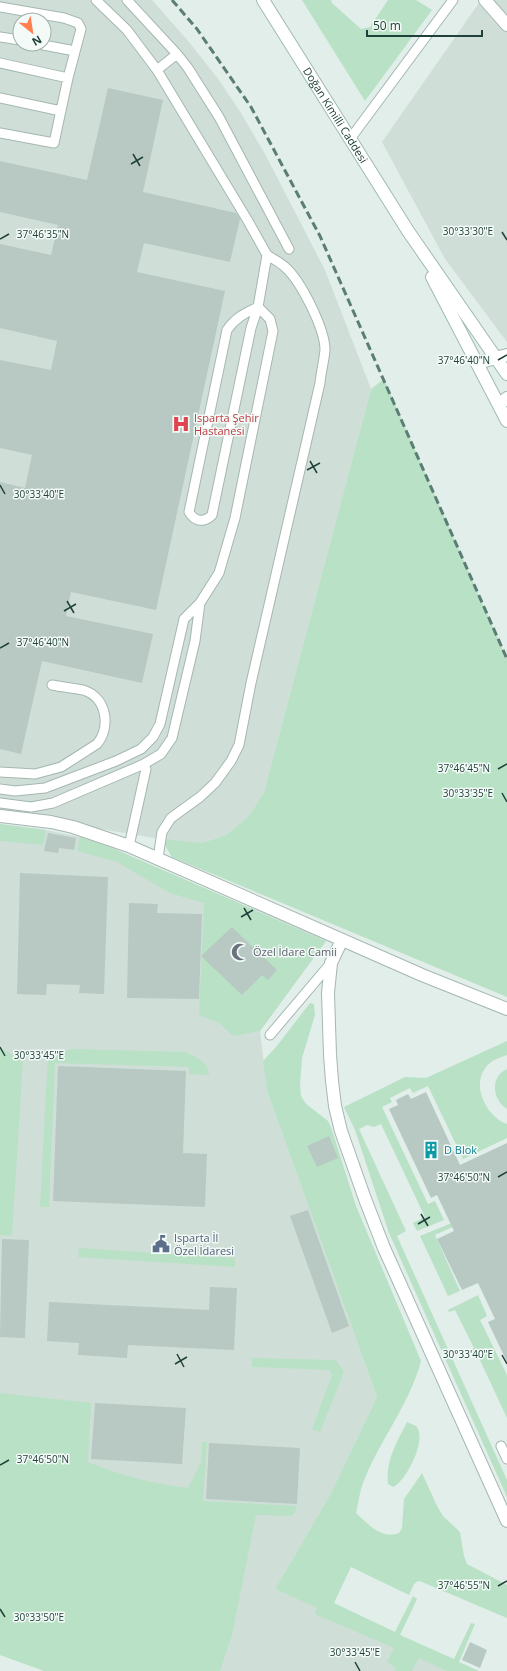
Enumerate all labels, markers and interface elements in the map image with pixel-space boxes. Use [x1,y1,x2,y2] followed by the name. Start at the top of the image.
[12,12,52,52] north arrow
[367,12,482,38] scale bar
[373,17,401,34] text: 50 m
[30,32,45,50] text: N
[300,64,372,166] street label: Doğan Kimilli Caddesi
[443,224,493,238] text: 30°33'30"E
[17,227,69,241] text: 37°46'35"N
[438,353,490,367] text: 37°46'40"N
[194,410,259,438] place label: Isparta Şehir Hastanesi
[171,414,191,434] hospital icon: Isparta Şehir Hastanesi
[14,487,64,501] text: 30°33'40"E
[17,635,69,649] text: 37°46'40"N
[438,761,490,775] text: 37°46'45"N
[443,786,493,800] text: 30°33'35"E
[230,942,250,962] mosque icon: Özel İdare Camii
[253,944,337,959] place label: Özel İdare Camii
[14,1048,64,1062] text: 30°33'45"E
[421,1140,441,1160] building icon: D Blok
[444,1142,477,1157] place label: D Blok
[438,1170,490,1184] text: 37°46'50"N
[174,1230,234,1258] place label: Isparta İl Özel İdaresi
[151,1234,171,1254] public building icon: Isparta İl Özel İdaresi
[443,1347,493,1361] text: 30°33'40"E
[17,1452,69,1466] text: 37°46'50"N
[438,1578,490,1592] text: 37°46'55"N
[14,1610,64,1624] text: 30°33'50"E
[330,1645,380,1659] text: 30°33'45"E

